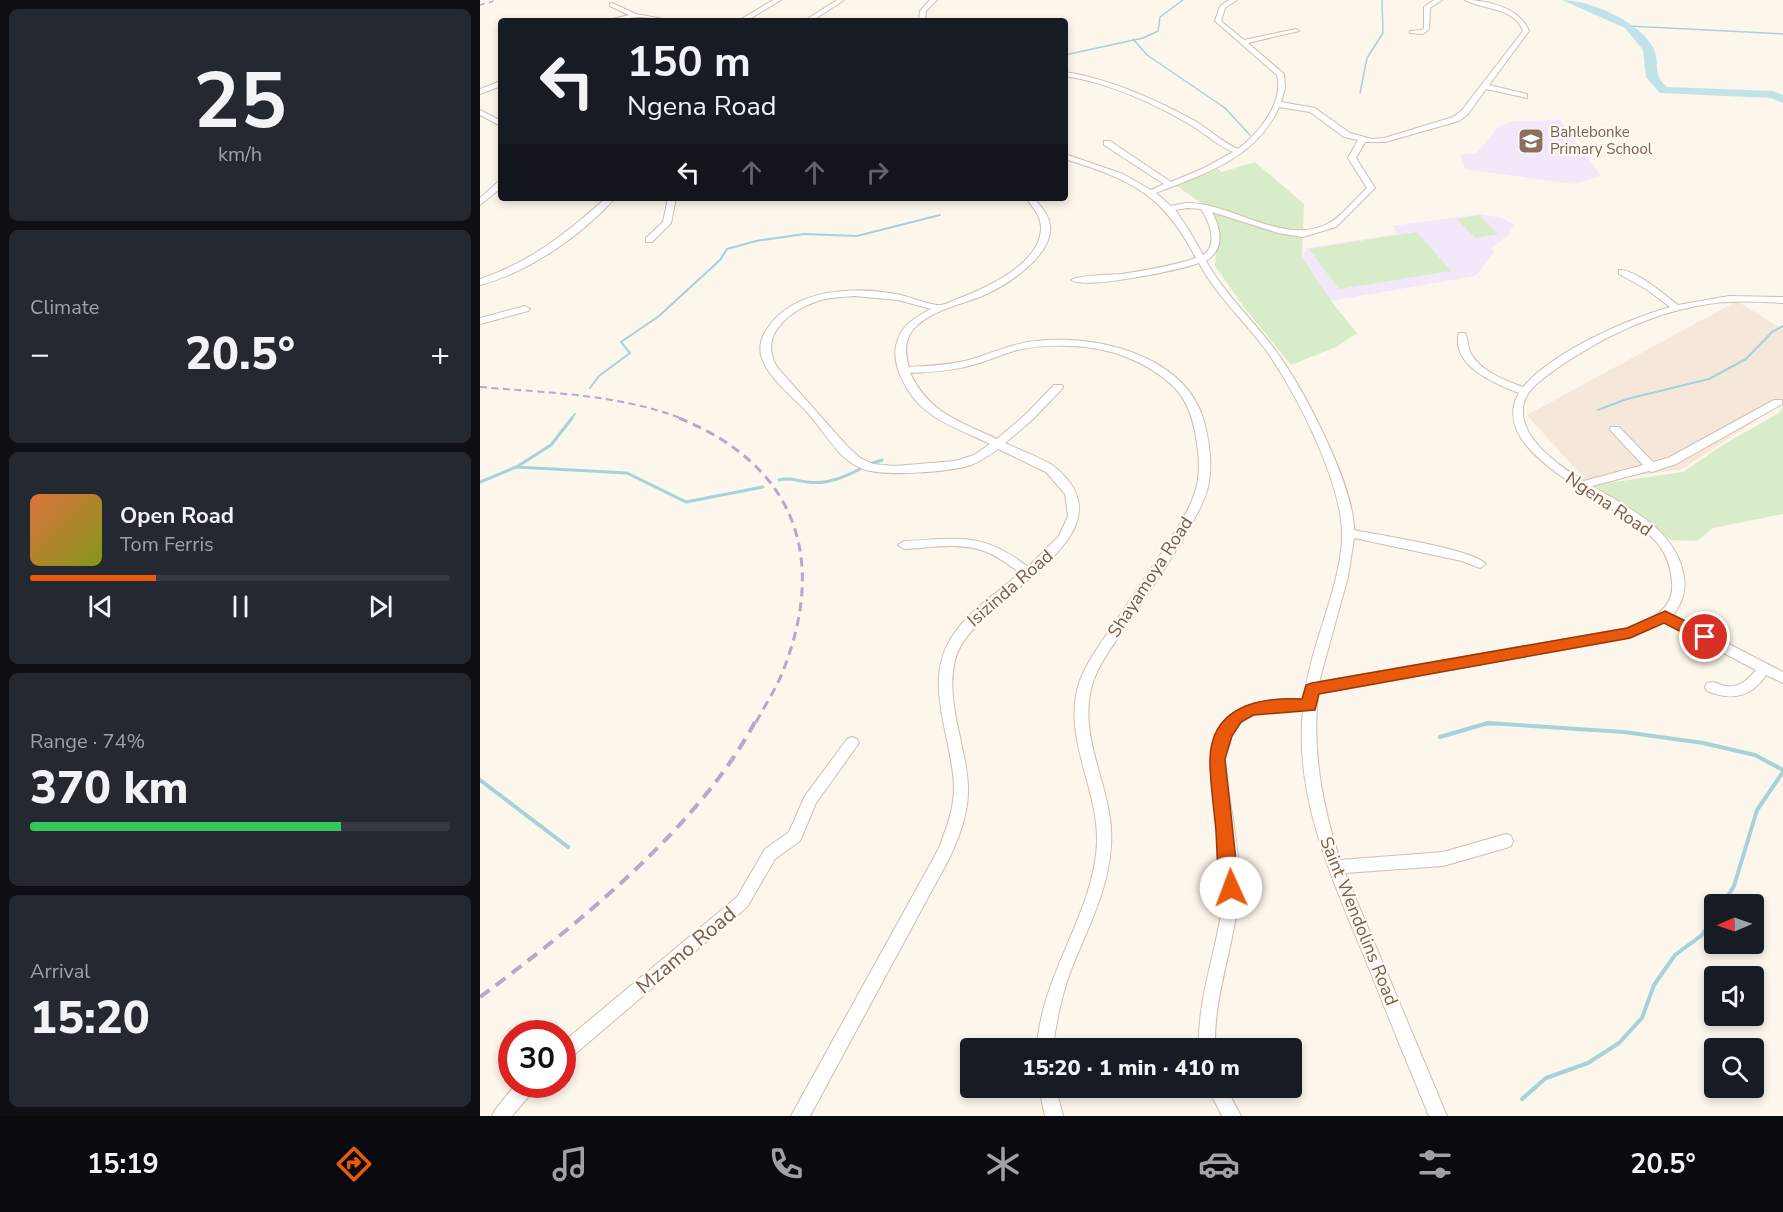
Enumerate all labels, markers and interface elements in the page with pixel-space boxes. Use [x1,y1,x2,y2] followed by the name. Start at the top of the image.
[627,34,751,91] text: 150 m
[528,42,606,120] icon: left
[193,48,287,155] text: 25
[627,88,777,125] text: Ngena Road
[1550,122,1653,159] place label: Bahlebonke Primary School
[1516,126,1546,156] school or university icon: Bahlebonke Primary School
[218,141,262,168] text: km/h
[672,156,705,189] icon: left
[735,156,768,189] icon: ahead
[798,156,831,189] icon: ahead
[861,156,894,189] icon: right
[30,294,99,321] text: Climate
[185,324,295,385] text: 20.5°
[30,332,50,377] text: −
[430,332,450,377] text: +
[1561,466,1657,542] street label: Ngena Road
[120,501,234,531] text: Open Road
[1102,512,1198,642] street label: Shayamoya Road
[120,531,214,558] text: Tom Ferris
[962,544,1058,632] street label: Isizinda Road
[84,590,117,623] icon: previous
[224,590,257,623] icon: pause
[364,590,397,623] icon: next
[1679,611,1730,662] pin
[1688,620,1721,653] icon: arrive
[30,728,145,755] text: Range · 74%
[30,758,189,819] text: 370 km
[1314,833,1404,1009] street label: Saint Wendolins Road
[1199,856,1263,920] position arrow
[1704,894,1764,954] north arrow
[1704,894,1764,1098] map controls
[630,900,742,1000] street label: Mzamo Road
[30,958,90,985] text: Arrival
[1704,966,1764,1026] button: sound
[30,988,150,1049] text: 15:20
[498,1020,576,1098] speed limit sign: 30
[1704,1038,1764,1098] button: search
[1022,1053,1240,1083] text: 15:20 · 1 min · 410 m
[333,1143,375,1185] icon: directions
[549,1143,591,1185] icon: music
[765,1143,807,1185] icon: phone
[982,1143,1024,1185] icon: climate
[1198,1143,1240,1185] icon: car
[1414,1143,1456,1185] icon: filters
[87,1146,159,1183] text: 15:19
[1630,1146,1696,1183] text: 20.5°

